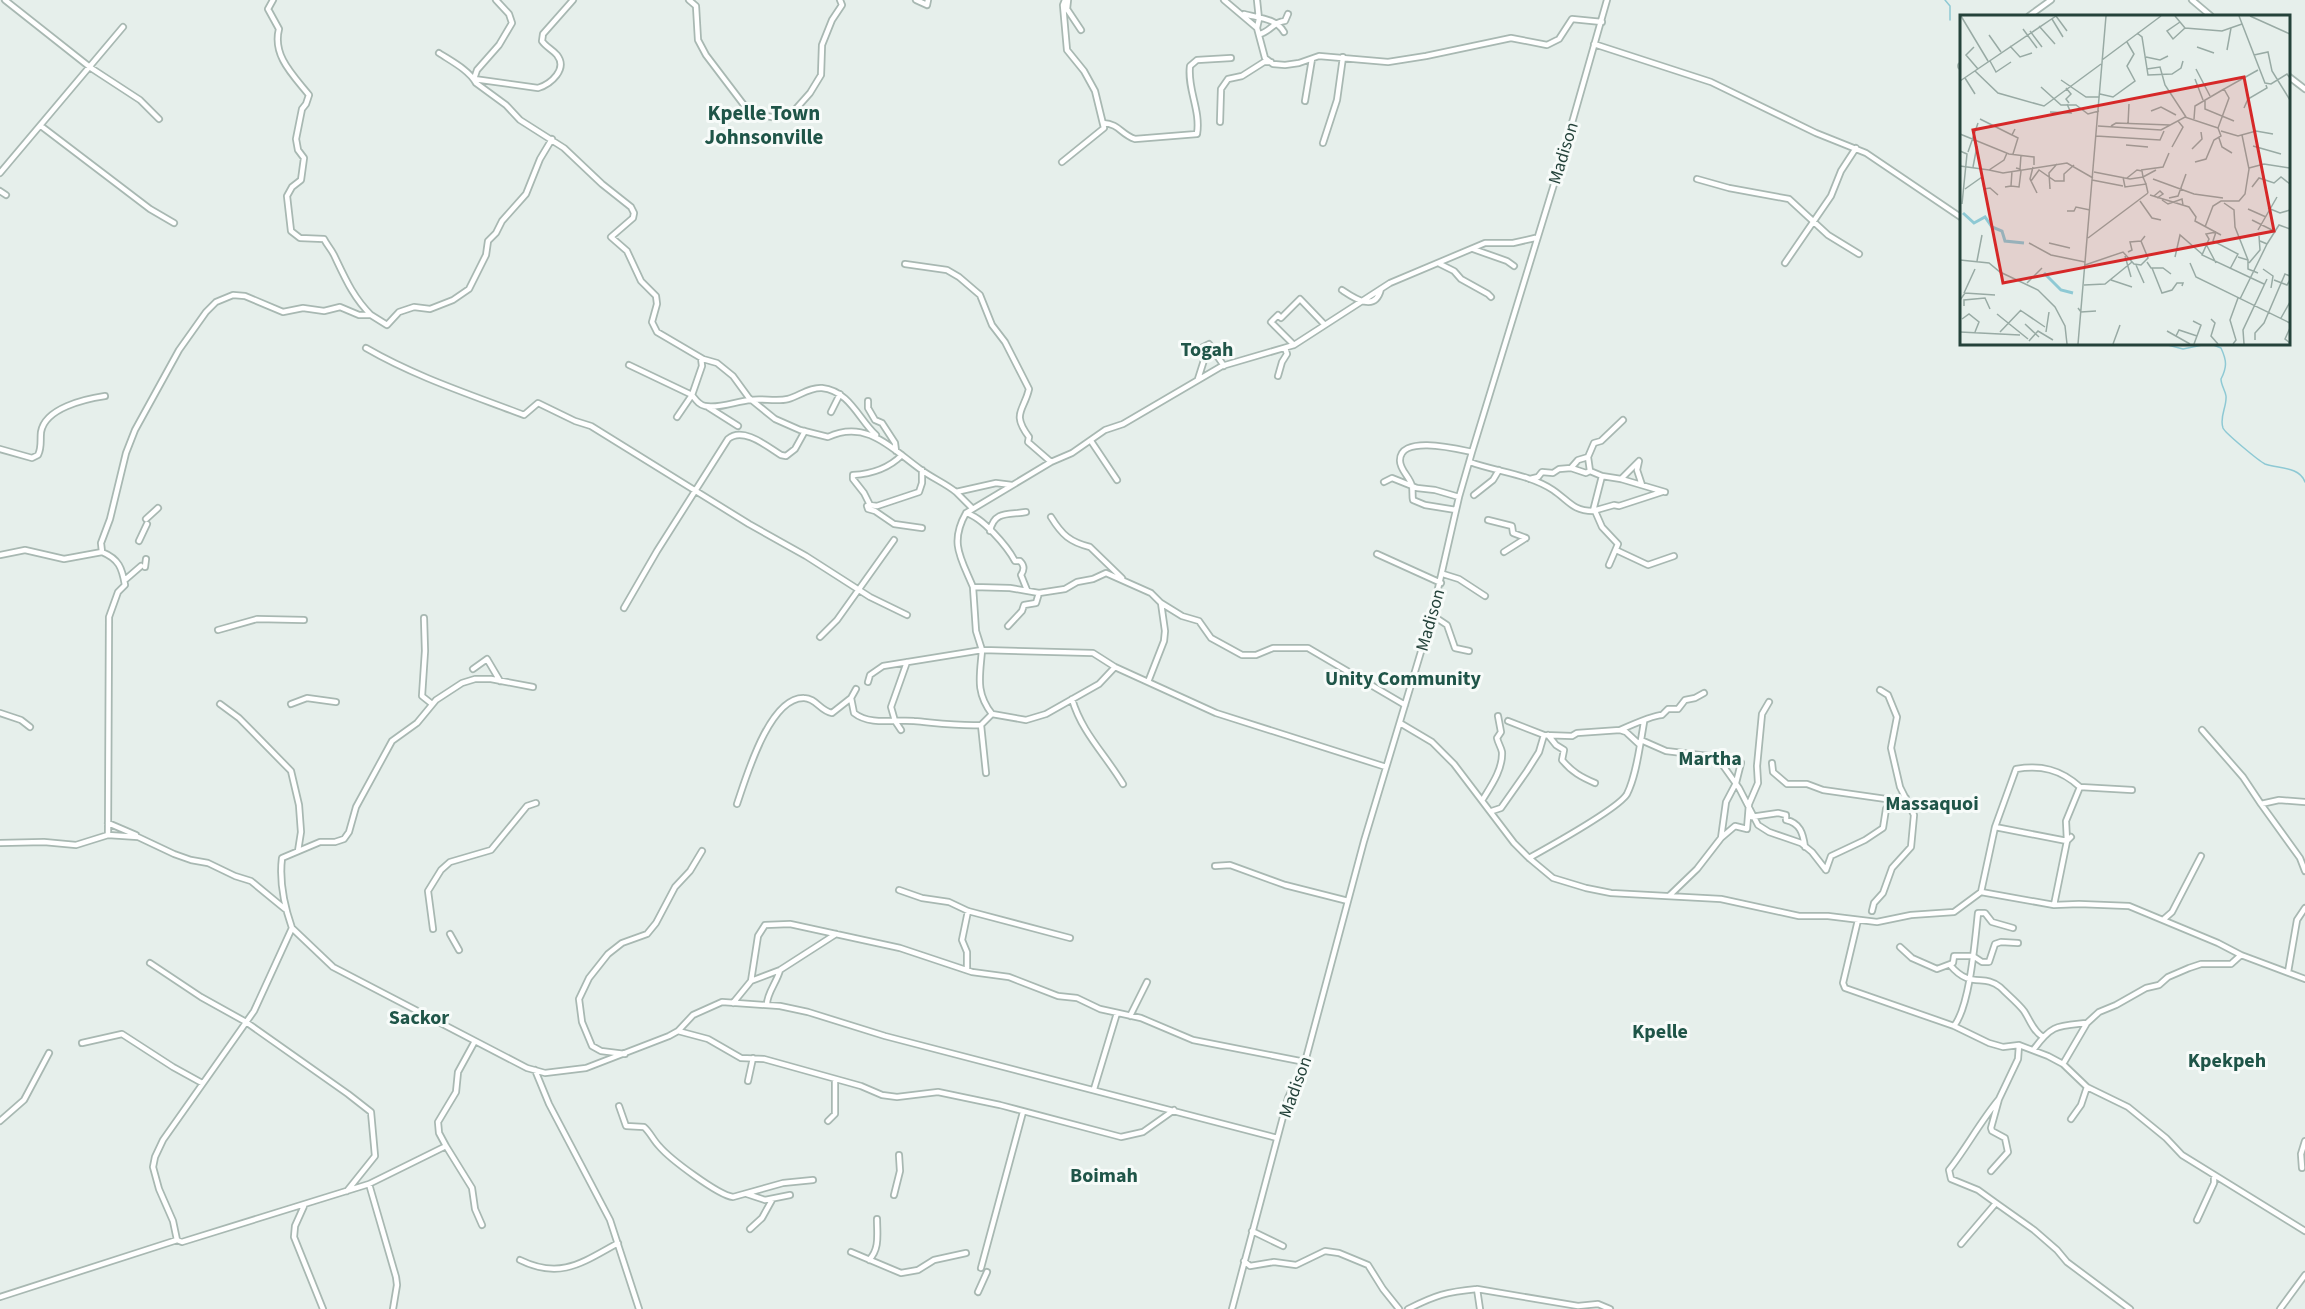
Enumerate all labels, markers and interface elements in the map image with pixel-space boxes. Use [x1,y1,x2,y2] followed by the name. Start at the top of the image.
[1960,15,2290,345] inset map
[705,98,824,152] district label: Kpelle Town Johnsonville
[1542,119,1585,187] street label: Madison
[1181,336,1233,364] district label: Togah
[1410,586,1451,654] street label: Madison
[1325,665,1481,693] district label: Unity Community
[1678,745,1742,773] district label: Martha
[1885,790,1979,818] district label: Massaquoi
[389,1004,449,1032] district label: Sackor
[1632,1018,1688,1046] district label: Kpelle
[2188,1047,2266,1075] district label: Kpekpeh
[1273,1053,1318,1121] street label: Madison
[1070,1162,1138,1190] district label: Boimah

